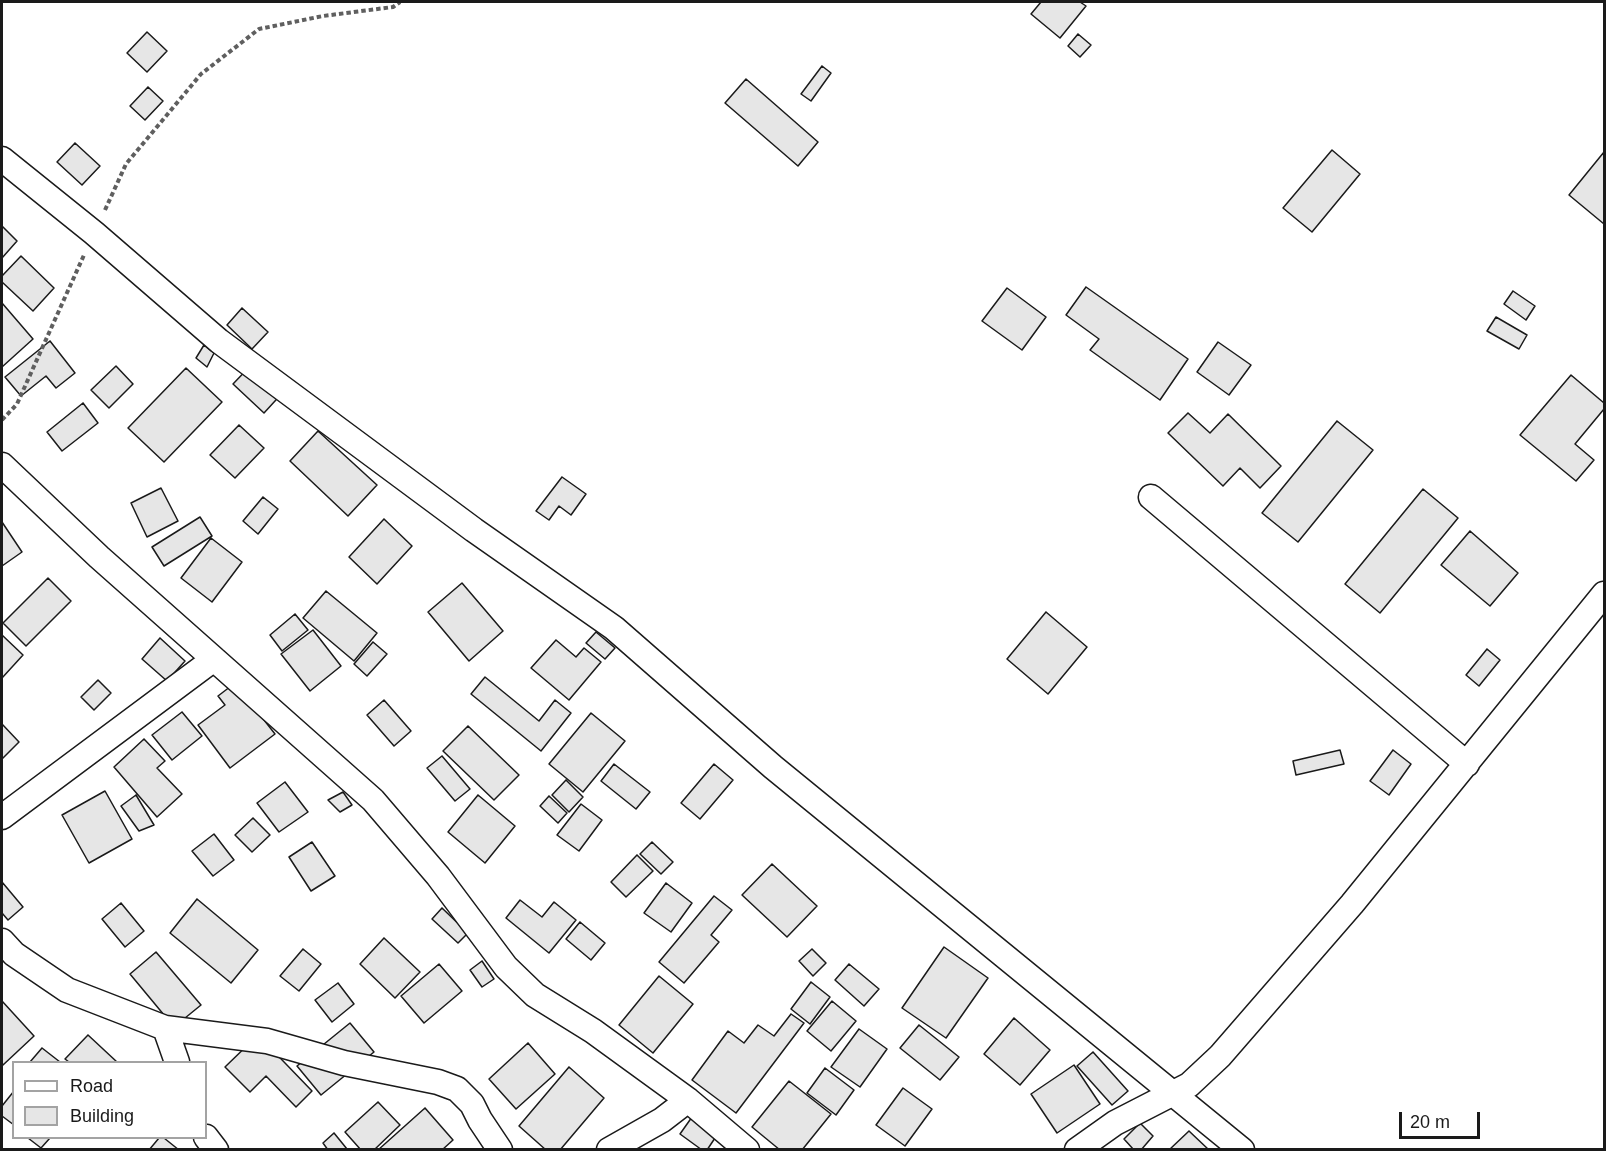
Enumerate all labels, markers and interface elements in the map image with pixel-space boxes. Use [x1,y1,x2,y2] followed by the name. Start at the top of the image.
[12,1061,207,1139] legend
[70,1076,113,1096] text: Road
[1402,1100,1483,1138] scale bar
[70,1106,134,1126] text: Building
[1410,1112,1450,1132] text: 20 m

